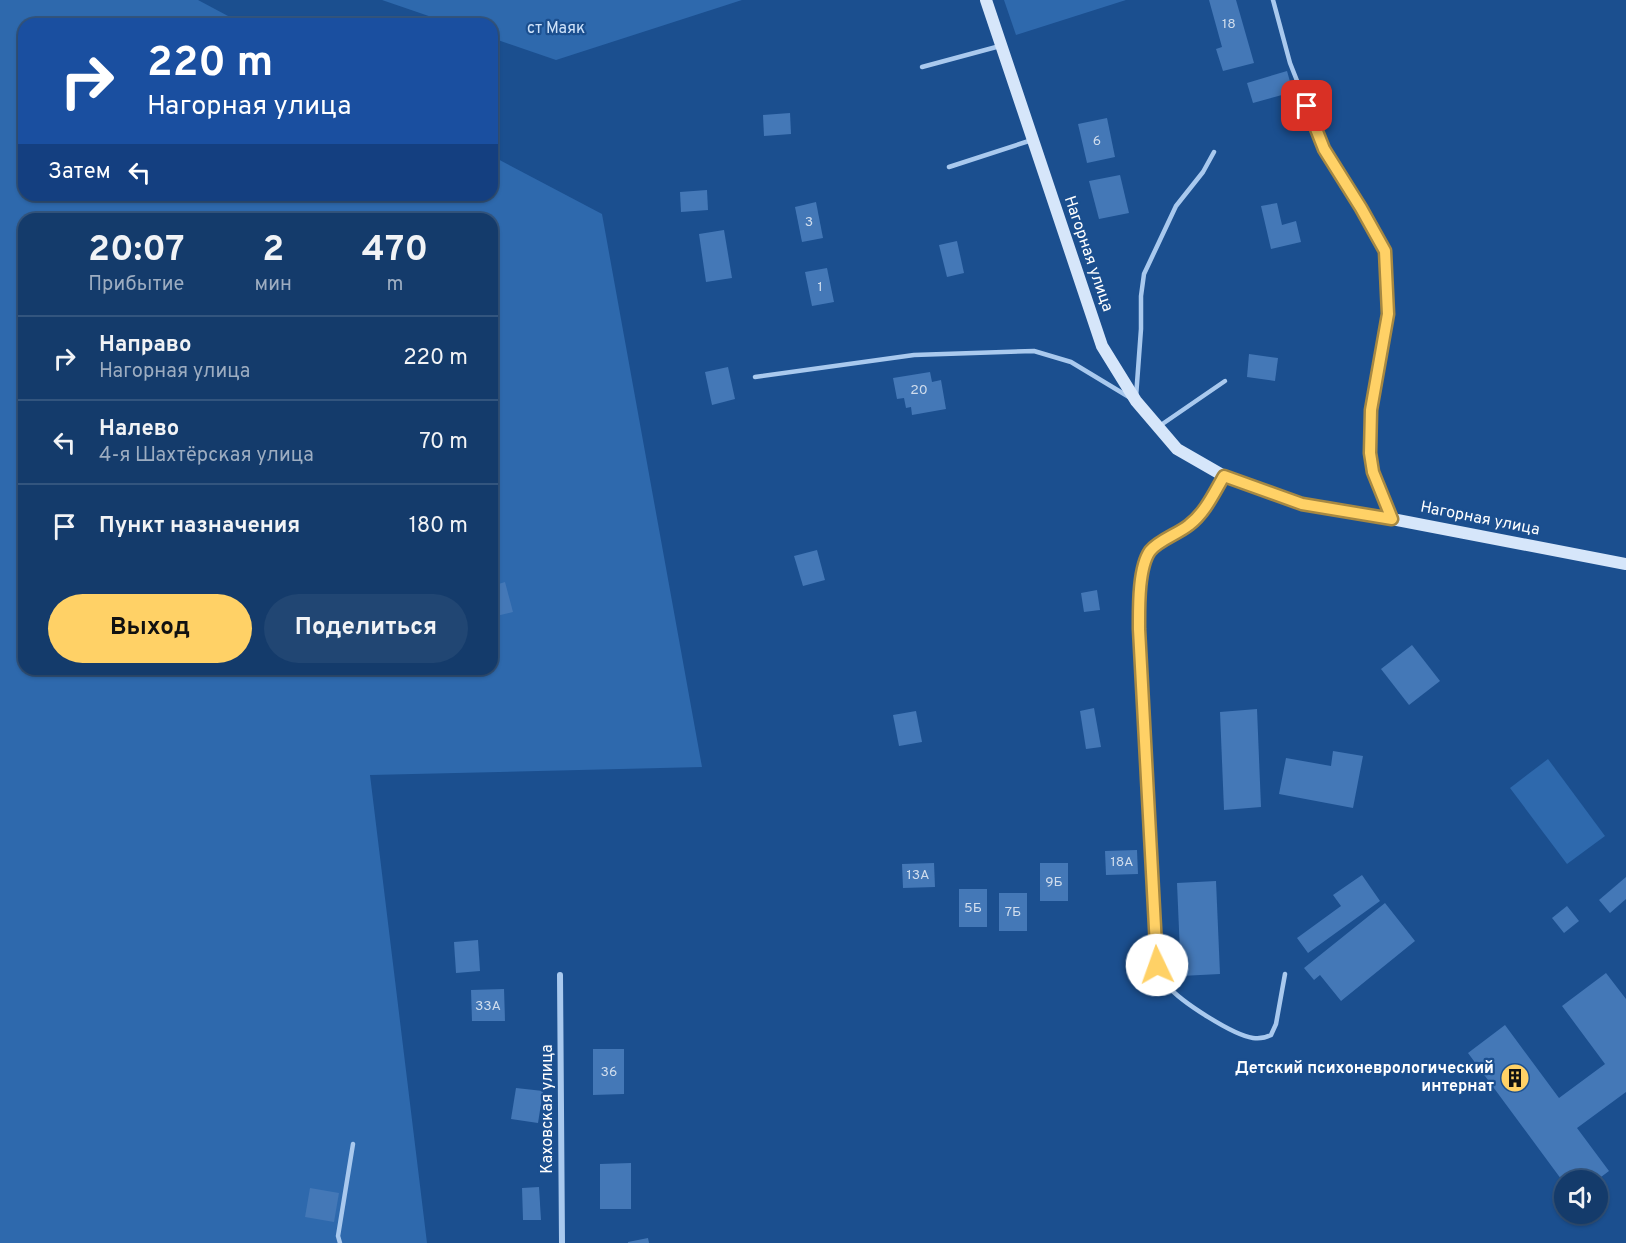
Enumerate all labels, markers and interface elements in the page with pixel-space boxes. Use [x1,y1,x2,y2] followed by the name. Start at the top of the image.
[1222,16,1236,33] house number: 18
[527,19,585,39] park label: ст Маяк
[147,38,273,91] text: 220 m
[48,42,126,120] icon: right
[1281,80,1332,131] pin
[1290,89,1323,122] icon: arrive
[147,90,351,124] text: Нагорная улица
[1093,133,1101,150] house number: 6
[123,156,156,189] icon: left
[48,159,111,186] text: Затем
[1059,193,1117,315] street label: Нагорная улица
[805,214,813,231] house number: 3
[88,228,185,274] text: 20:07
[262,228,284,274] text: 2
[362,228,428,274] text: 470
[88,272,184,298] text: Прибытие
[255,272,292,298] text: мин
[386,272,403,298] text: m
[817,279,823,296] house number: 1
[99,332,191,359] text: Направо
[48,342,81,375] icon: right
[403,345,468,372] text: 220 m
[99,359,250,385] text: Нагорная улица
[910,382,928,399] house number: 20
[99,416,179,443] text: Налево
[48,426,81,459] icon: left
[419,429,468,456] text: 70 m
[99,443,314,469] text: 4-я Шахтёрская улица
[1419,498,1541,540] street label: Нагорная улица
[48,510,81,543] icon: arrive
[99,513,300,540] text: Пункт назначения
[409,513,468,540] text: 180 m
[48,594,252,663] button: Выход
[264,594,468,663] button: Поделиться
[1110,854,1134,871] house number: 18А
[906,867,930,884] house number: 13А
[1045,874,1063,891] house number: 9Б
[964,900,982,917] house number: 5Б
[1005,904,1021,921] house number: 7Б
[1125,933,1189,997] position arrow
[475,998,501,1015] house number: 33А
[538,1044,558,1174] street label: Каховская улица
[1235,1059,1494,1097] place label: Детский психоневрологический интернат
[1499,1062,1531,1094] building icon: Детский психоневрологический интернат
[601,1064,617,1081] house number: 36
[1554,1170,1608,1224] map controls
[1554,1170,1608,1224] button: sound

